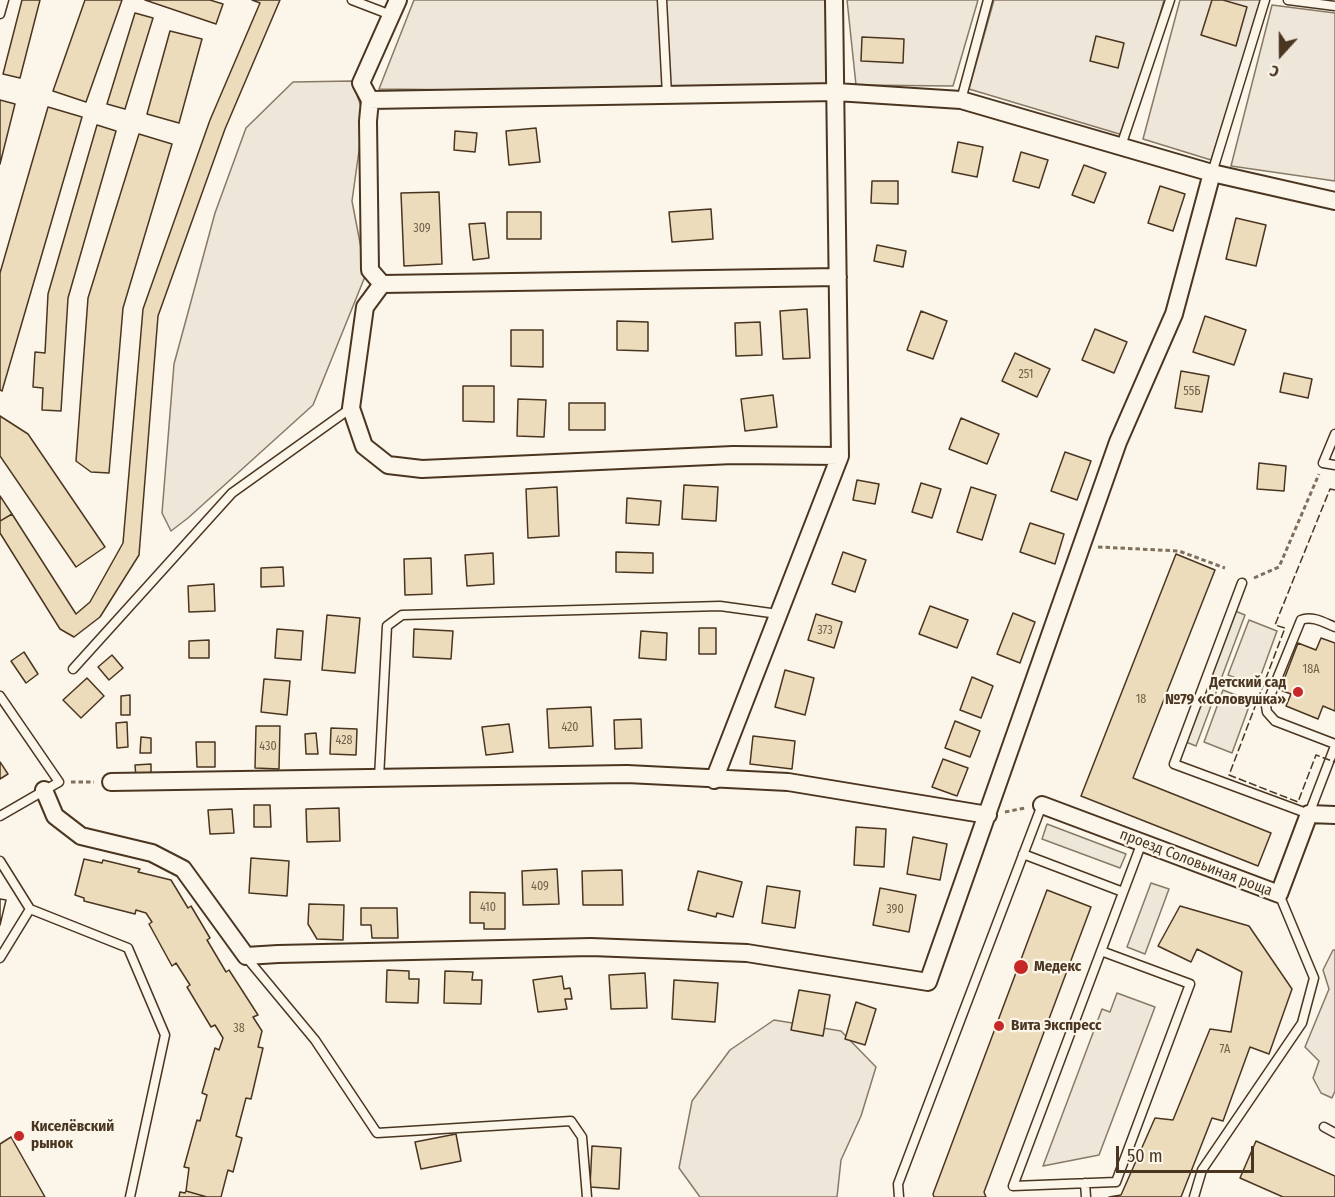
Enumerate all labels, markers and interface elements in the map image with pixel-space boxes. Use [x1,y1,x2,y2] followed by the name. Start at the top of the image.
[1251,24,1311,84] north arrow
[1267,61,1282,82] text: С
[413,222,431,236] house number: 309
[1019,368,1033,382] house number: 251
[1183,385,1201,399] house number: 55Б
[817,624,833,638] house number: 373
[1303,663,1319,677] house number: 18А
[1165,674,1286,709] place label: Детский сад №79 «Соловушка»
[1291,685,1305,699] marker: Детский сад №79 «Соловушка»
[1136,693,1146,707] house number: 18
[561,721,579,735] house number: 420
[336,734,352,748] house number: 428
[259,740,277,754] house number: 430
[1117,826,1275,900] street label: проезд Соловьиная роща
[531,880,549,894] house number: 409
[480,901,496,915] house number: 410
[886,903,904,917] house number: 390
[1012,958,1030,976] marker: Медекс
[1034,958,1081,976] place label: Медекс
[1011,1017,1102,1035] place label: Вита Экспресс
[992,1019,1006,1033] marker: Вита Экспресс
[233,1022,245,1036] house number: 38
[1220,1043,1230,1057] house number: 7А
[31,1118,114,1153] place label: Киселёвский рынок
[12,1129,26,1143] marker: Киселёвский рынок
[1119,1134,1257,1172] scale bar
[1127,1145,1163,1167] text: 50 m

